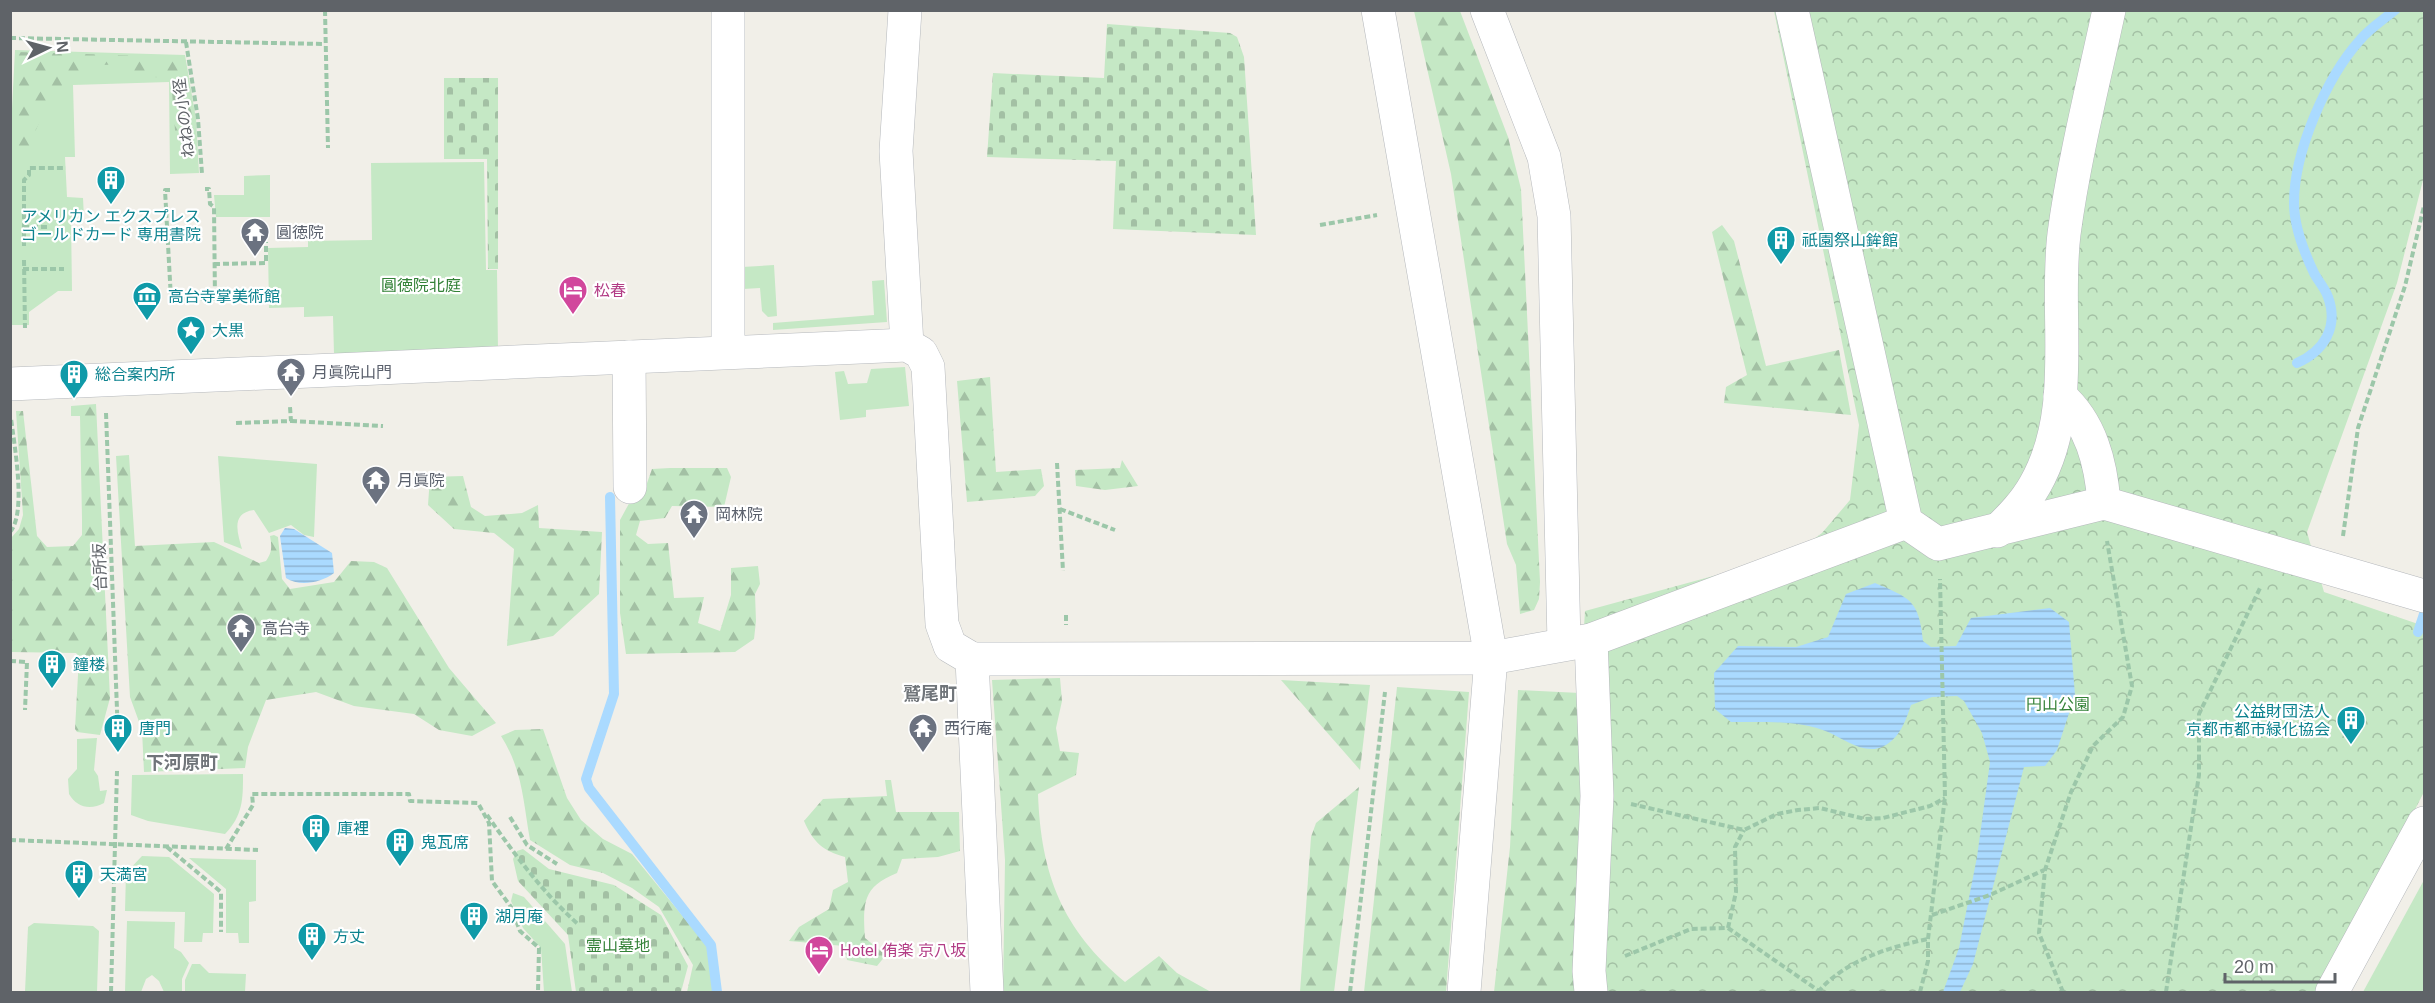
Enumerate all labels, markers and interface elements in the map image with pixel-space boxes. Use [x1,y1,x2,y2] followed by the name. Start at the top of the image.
[18,18,78,78] north arrow
[53,40,71,53] text: N
[171,77,197,159] street label: ねねの小径
[95,164,127,206] building icon: アメリカン エクスプレス ゴールドカード 専用書院
[21,208,201,243] place label: アメリカン エクスプレス ゴールドカード 専用書院
[239,216,271,258] temple icon: 圓徳院
[276,224,324,241] place label: 圓徳院
[1765,224,1797,266] building icon: 祇園祭山鉾館
[1802,231,1898,249] place label: 祇園祭山鉾館
[557,274,589,316] hotel icon: 松春
[381,277,461,294] park label: 圓徳院北庭
[131,280,163,322] museum icon: 高台寺掌美術館
[594,282,626,299] place label: 松春
[168,288,280,305] place label: 高台寺掌美術館
[175,314,207,356] place icon: 大黒
[212,322,244,339] place label: 大黒
[275,356,307,398] temple icon: 月眞院山門
[58,358,90,400] building icon: 総合案内所
[312,364,392,381] place label: 月眞院山門
[95,366,175,383] place label: 総合案内所
[360,464,392,506] temple icon: 月眞院
[397,472,445,489] place label: 月眞院
[678,498,710,540] temple icon: 岡林院
[715,506,763,523] place label: 岡林院
[91,543,109,591] street label: 台所坂
[225,612,257,654] temple icon: 高台寺
[262,620,310,637] place label: 高台寺
[36,648,68,690] building icon: 鐘楼
[73,656,105,673] place label: 鐘楼
[903,684,957,704] district label: 鷲尾町
[2026,696,2090,713] park label: 円山公園
[2186,703,2330,738] place label: 公益財団法人 京都市都市緑化協会
[2335,704,2367,746] building icon: 公益財団法人 京都市都市緑化協会
[102,712,134,754] building icon: 唐門
[907,712,939,754] temple icon: 西行庵
[139,720,171,737] place label: 唐門
[944,720,992,737] place label: 西行庵
[146,753,218,773] district label: 下河原町
[300,812,332,854] building icon: 庫裡
[337,820,369,837] place label: 庫裡
[384,826,416,868] building icon: 鬼瓦席
[421,834,469,851] place label: 鬼瓦席
[63,858,95,900] building icon: 天満宮
[100,866,148,883] place label: 天満宮
[458,900,490,942] building icon: 湖月庵
[495,908,543,925] place label: 湖月庵
[296,920,328,962] building icon: 方丈
[333,928,365,945] place label: 方丈
[803,934,835,976] hotel icon: Hotel 侑楽 京八坂
[586,937,650,954] park label: 霊山墓地
[840,942,966,959] place label: Hotel 侑楽 京八坂
[2225,946,2334,984] scale bar
[2234,957,2274,977] text: 20 m

